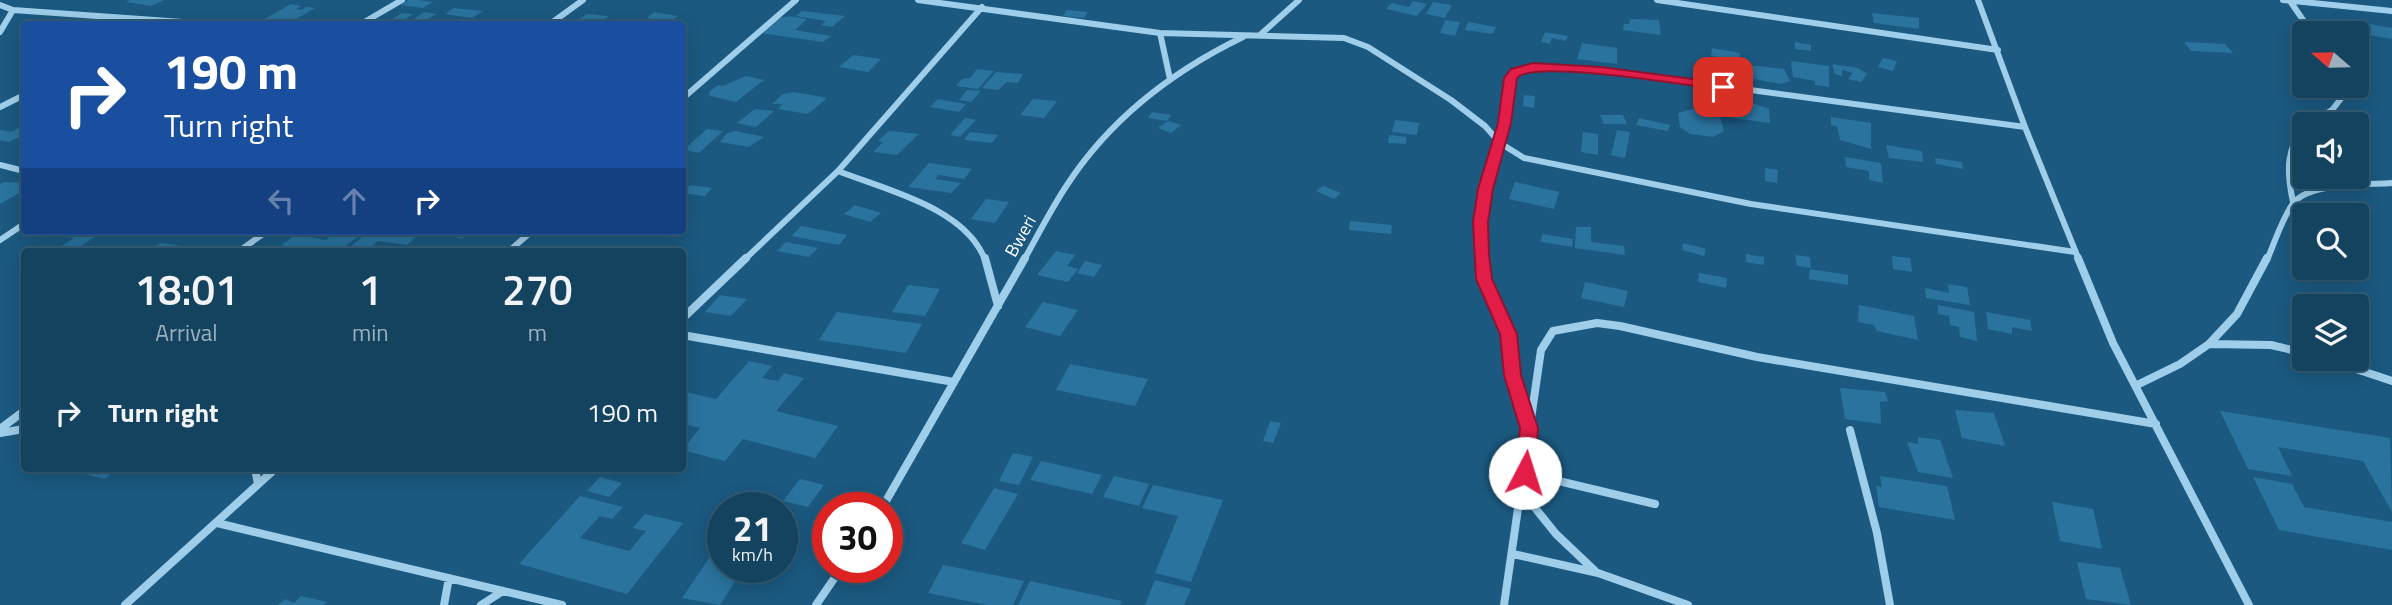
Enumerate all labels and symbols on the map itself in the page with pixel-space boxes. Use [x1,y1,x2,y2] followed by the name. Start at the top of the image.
[2292,21,2370,98] north arrow
[1693,57,1753,117] pin
[998,210,1042,262] street label: Bweri
[1488,436,1562,510] position arrow
[812,492,903,583] speed limit sign: 30

